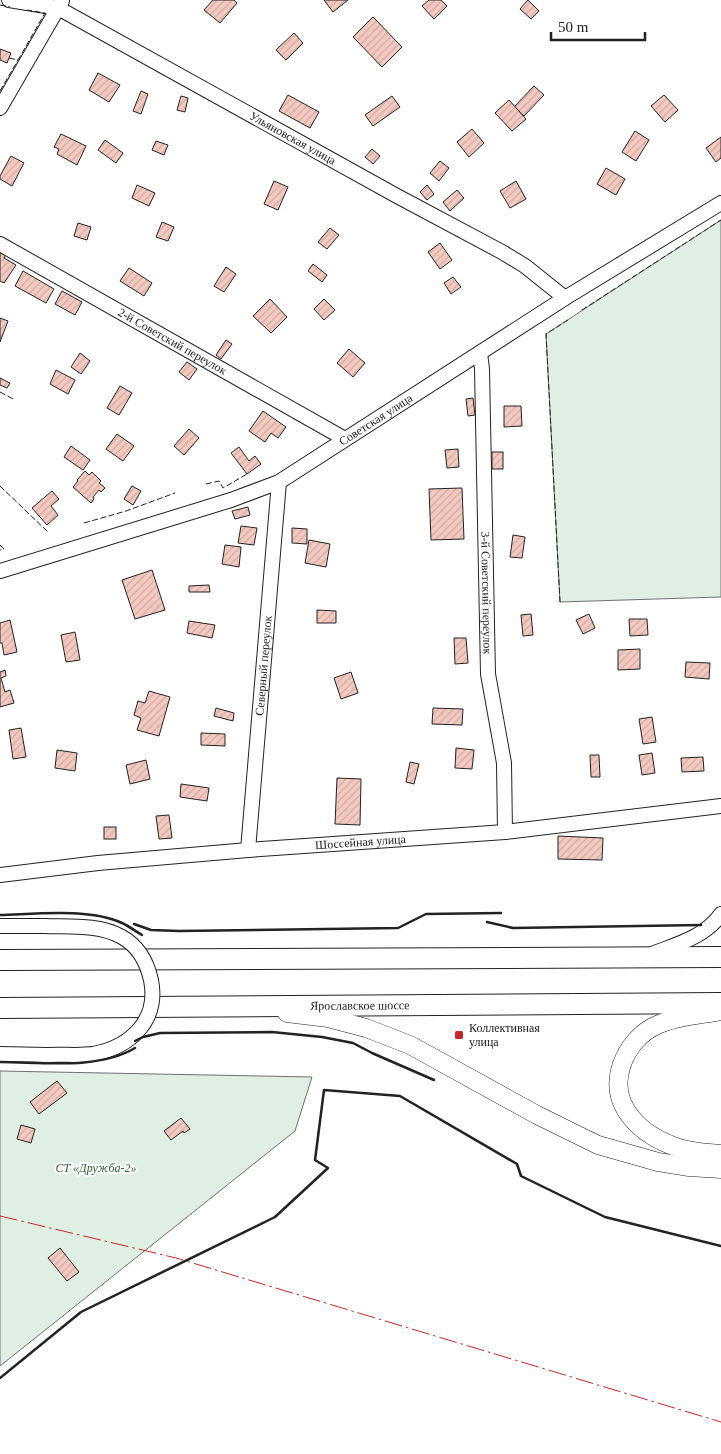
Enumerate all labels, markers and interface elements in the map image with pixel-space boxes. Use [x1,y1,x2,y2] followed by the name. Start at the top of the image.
[551,10,645,42] scale bar
[558,19,589,35] text: 50 m
[247,109,339,168] street label: Ульяновская улица
[115,305,229,378] street label: 2-й Советский переулок
[336,391,416,449] street label: Советская улица
[478,531,495,655] street label: 3-й Советский переулок
[252,615,275,716] street label: Северный переулок
[315,832,407,852] street label: Шоссейная улица
[310,998,410,1013] street label: Ярославское шоссе
[469,1021,540,1049] place label: Коллективная улица
[453,1029,465,1041] marker: Коллективная улица
[55,1161,137,1175] park label: СТ «Дружба-2»

